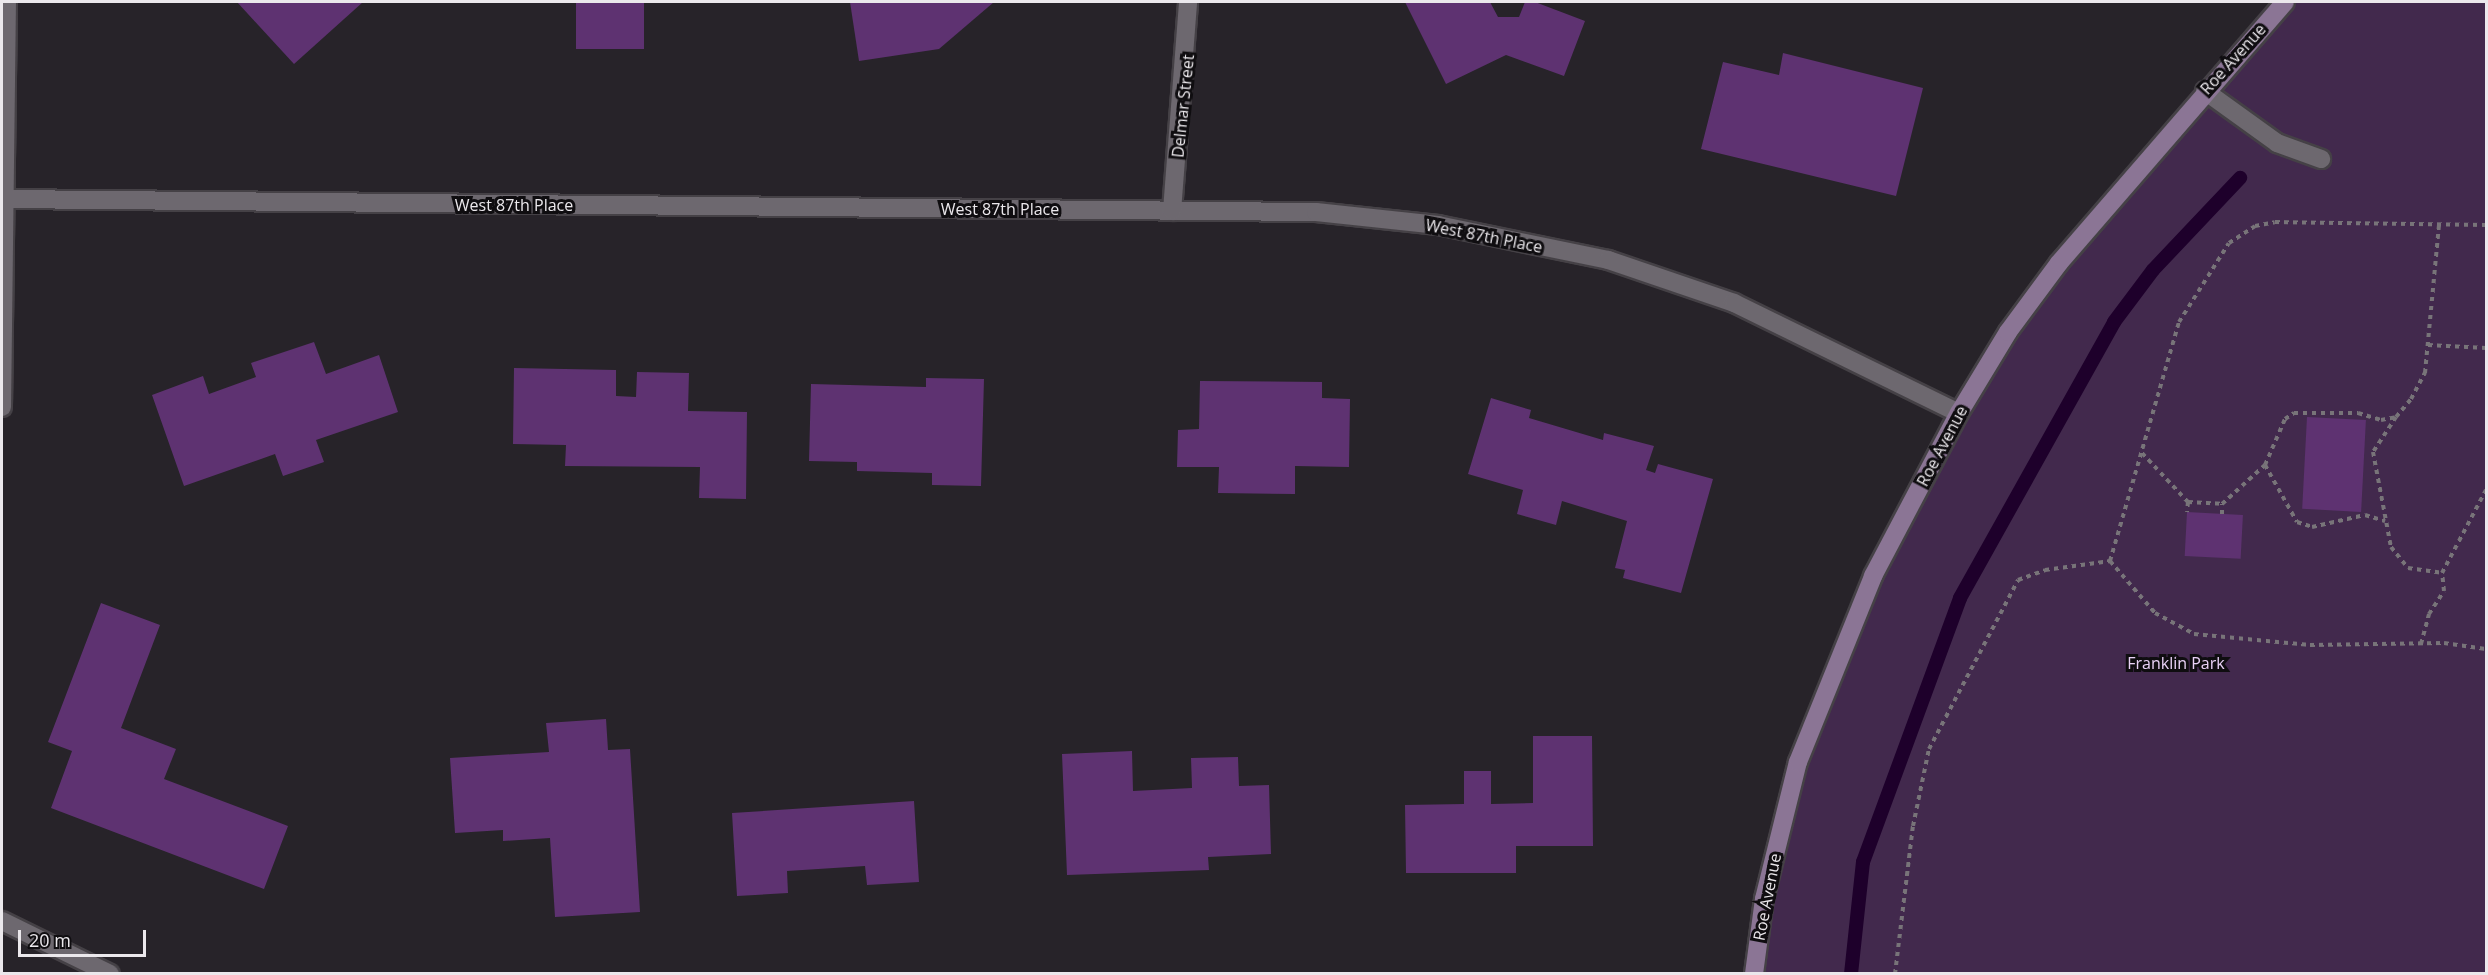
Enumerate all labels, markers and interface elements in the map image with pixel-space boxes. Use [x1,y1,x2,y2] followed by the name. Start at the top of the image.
[2196,20,2270,98] street label: Roe Avenue
[1168,53,1198,159] street label: Delmar Street
[455,195,573,215] street label: West 87th Place
[941,199,1059,219] street label: West 87th Place
[1424,215,1544,257] street label: West 87th Place
[1913,402,1971,490] street label: Roe Avenue
[2127,653,2225,673] park label: Franklin Park
[1749,852,1785,942] street label: Roe Avenue
[21,918,148,956] scale bar
[29,928,71,952] text: 20 m

